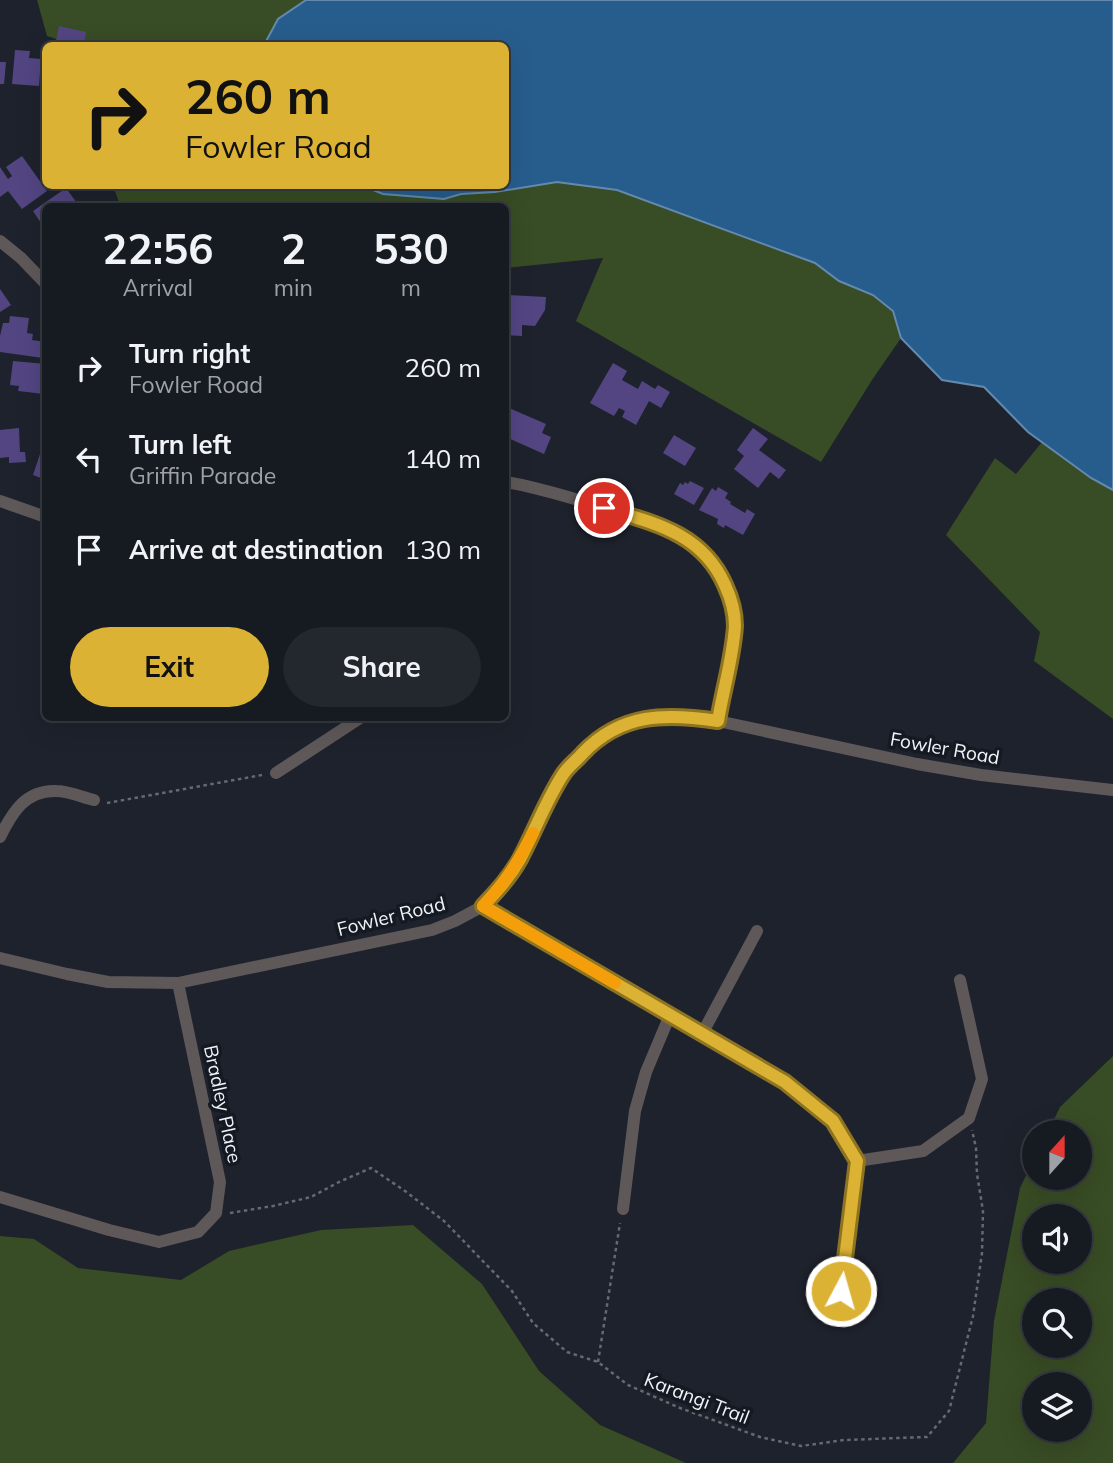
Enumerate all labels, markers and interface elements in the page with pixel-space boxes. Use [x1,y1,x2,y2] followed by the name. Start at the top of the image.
[185,65,331,126] text: 260 m
[70,70,161,161] icon: right
[185,126,372,166] text: Fowler Road
[102,222,213,275] text: 22:56
[281,222,306,275] text: 2
[373,222,449,275] text: 530
[123,273,193,302] text: Arrival
[274,273,313,302] text: min
[401,273,421,302] text: m
[129,337,250,370] text: Turn right
[70,349,108,387] icon: right
[405,351,481,384] text: 260 m
[129,370,263,399] text: Fowler Road
[129,428,231,461] text: Turn left
[70,440,108,478] icon: left
[405,442,481,475] text: 140 m
[129,461,276,490] text: Griffin Parade
[574,478,634,538] pin
[585,489,623,527] icon: arrive
[70,531,108,569] icon: arrive
[129,533,384,566] text: Arrive at destination
[405,533,481,566] text: 130 m
[70,627,269,707] button: Exit
[283,627,481,707] button: Share
[888,727,1002,769] street label: Fowler Road
[334,891,448,941] street label: Fowler Road
[199,1043,247,1165] street label: Bradley Place
[1022,1120,1092,1190] north arrow
[1022,1120,1092,1442] map controls
[1022,1204,1092,1274] button: sound
[804,1254,878,1328] position arrow
[1022,1288,1092,1358] button: search
[641,1367,753,1429] street label: Karangi Trail
[1022,1372,1092,1442] button: layers

